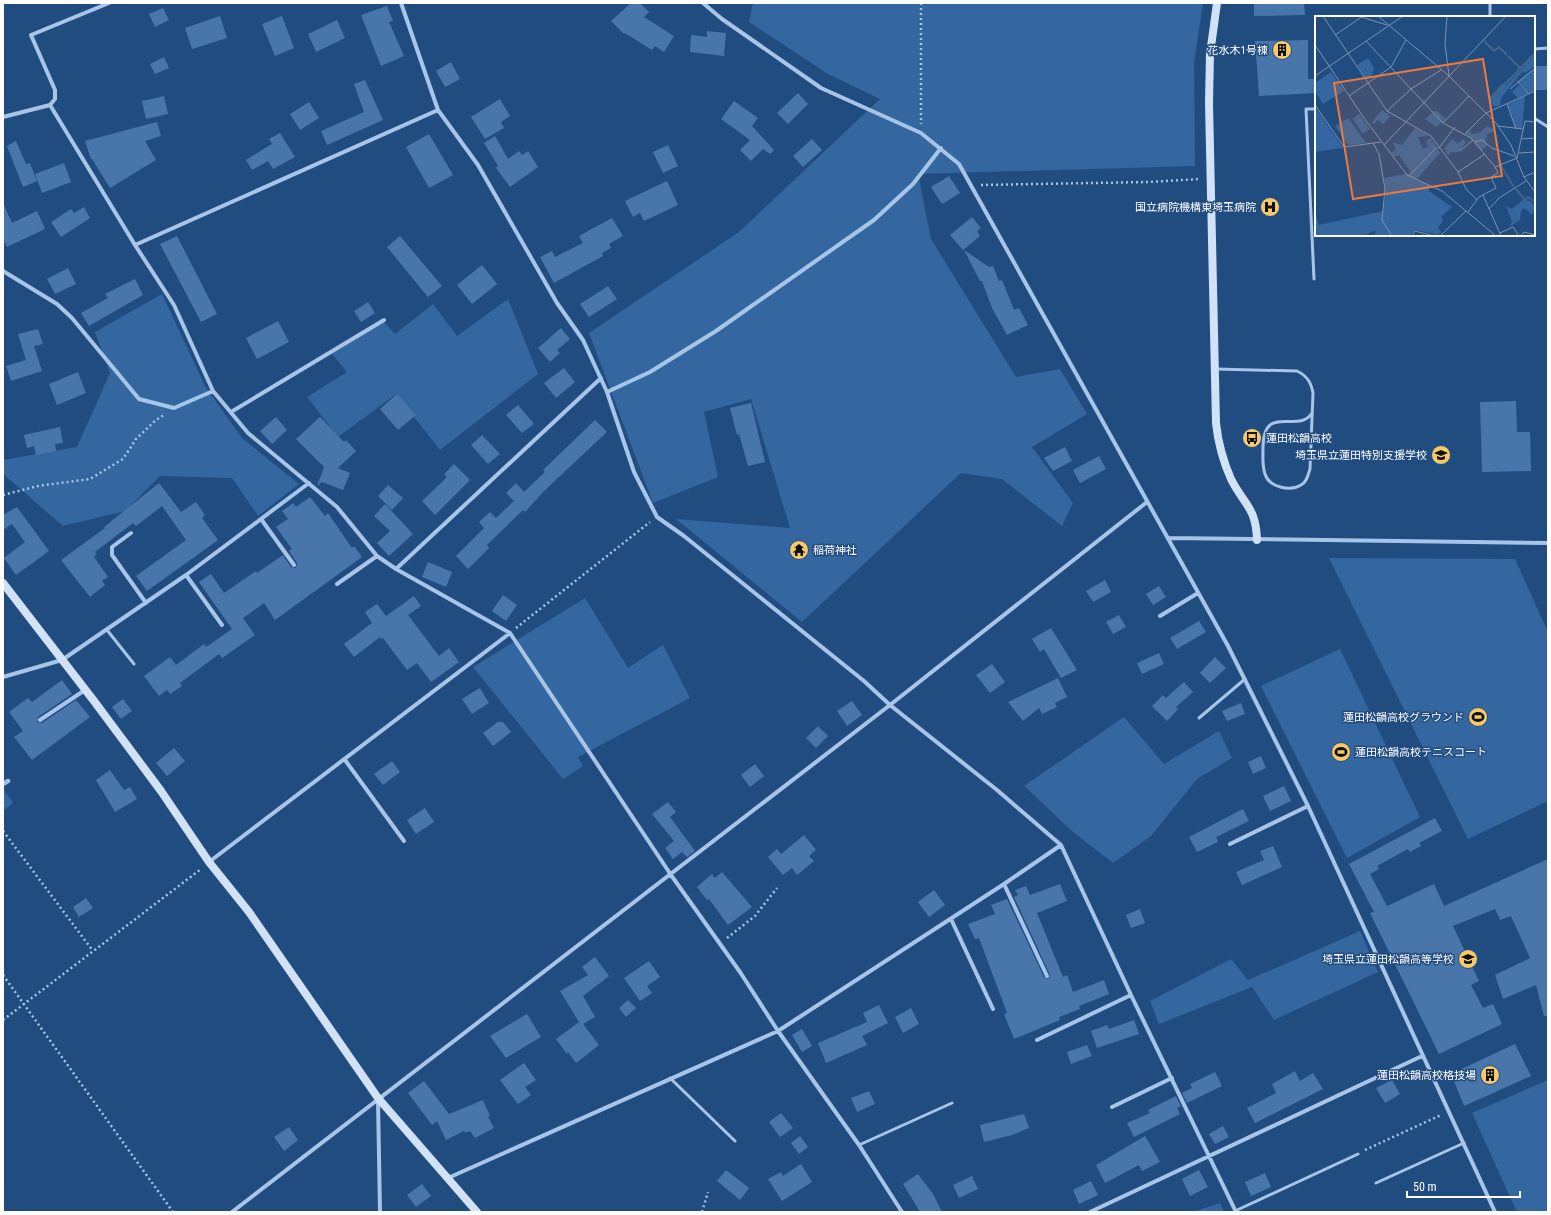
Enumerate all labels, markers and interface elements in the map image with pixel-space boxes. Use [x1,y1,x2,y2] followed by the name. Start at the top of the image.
[1315,16,1535,236] inset map
[1271,39,1293,61] building icon: 花水木1号棟
[1208,44,1268,57] place label: 花水木1号棟
[1259,196,1281,218] hospital icon: 国立病院機構東埼玉病院
[1135,201,1256,214] place label: 国立病院機構東埼玉病院
[1241,427,1263,449] bus stop icon: 蓮田松韻高校
[1266,432,1332,445] place label: 蓮田松韻高校
[1430,444,1452,466] school or university icon: 埼玉県立蓮田特別支援学校
[1295,449,1427,462] place label: 埼玉県立蓮田特別支援学校
[788,539,810,561] temple icon: 稲荷神社
[813,544,857,557] place label: 稲荷神社
[1467,706,1489,728] sports icon: 蓮田松韻高校グラウンド
[1343,711,1464,724] place label: 蓮田松韻高校グラウンド
[1330,741,1352,763] sports icon: 蓮田松韻高校テニスコート
[1355,746,1487,759] place label: 蓮田松韻高校テニスコート
[1457,948,1479,970] school or university icon: 埼玉県立蓮田松韻高等学校
[1322,953,1454,966] place label: 埼玉県立蓮田松韻高等学校
[1479,1064,1501,1086] building icon: 蓮田松韻高校格技場
[1377,1069,1476,1082] place label: 蓮田松韻高校格技場
[1407,1173,1520,1199] scale bar
[1413,1180,1437,1194] text: 50 m

